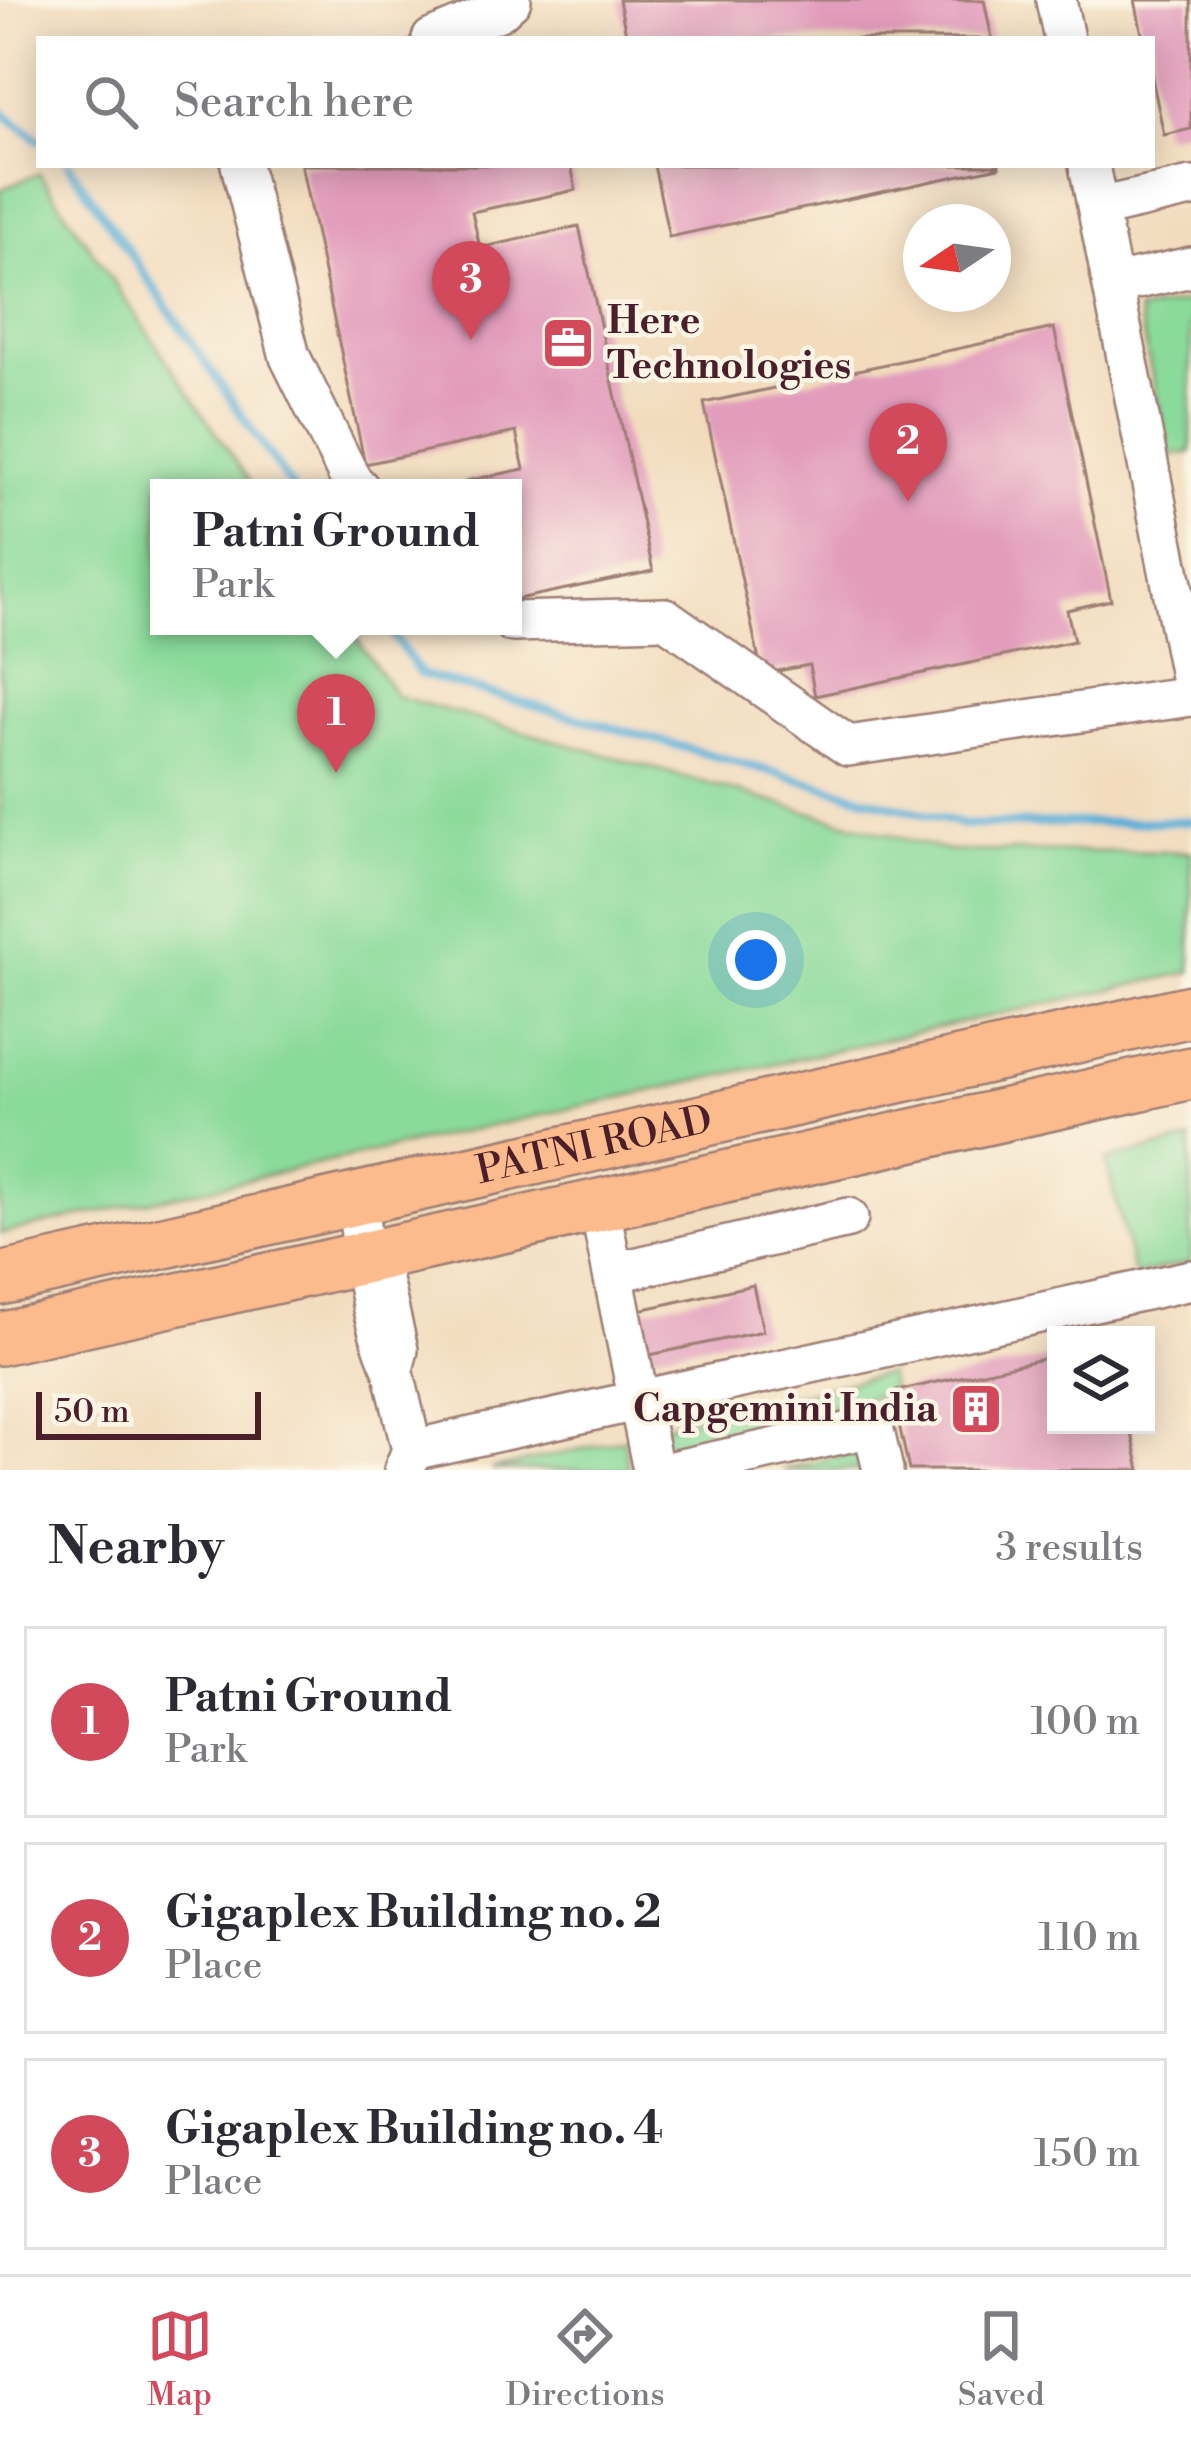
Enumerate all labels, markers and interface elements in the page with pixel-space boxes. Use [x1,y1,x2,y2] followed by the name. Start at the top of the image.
[36,36,1155,168] search box
[78,69,144,135] icon: search
[174,74,414,131] text: Search here
[903,204,1011,312] north arrow
[432,241,510,340] pin: 3
[607,297,851,391] place label: Here Technologies
[540,315,596,371] office icon: Here Technologies
[869,403,947,502] pin: 2
[150,479,522,635] popup
[192,504,480,561] text: Patni Ground
[192,561,274,610] text: Park
[297,674,375,773] pin: 1
[726,930,786,990] your location
[472,1095,717,1196] street label: PATNI ROAD
[1047,1326,1155,1434] map controls
[1047,1326,1155,1434] button: layers
[948,1381,1004,1437] building icon: Capgemini India
[633,1385,938,1434] place label: Capgemini India
[36,1386,261,1439] scale bar
[54,1392,130,1433] text: 50 m
[48,1516,224,1580] text: Nearby
[995,1524,1143,1573] text: 3 results
[165,1669,452,1726] text: Patni Ground
[81,1698,99,1747] text: 1
[1031,1698,1140,1747] text: 100 m
[165,1726,246,1775] text: Park
[165,1885,661,1942] text: Gigaplex Building no. 2
[78,1914,102,1963] text: 2
[1038,1914,1140,1963] text: 110 m
[165,1942,262,1991] text: Place
[165,2101,663,2158] text: Gigaplex Building no. 4
[78,2130,102,2179] text: 3
[1034,2130,1140,2179] text: 150 m
[165,2158,262,2207] text: Place
[147,2303,213,2416] tab: Map
[506,2303,665,2416] tab: Directions
[958,2303,1044,2416] tab: Saved

